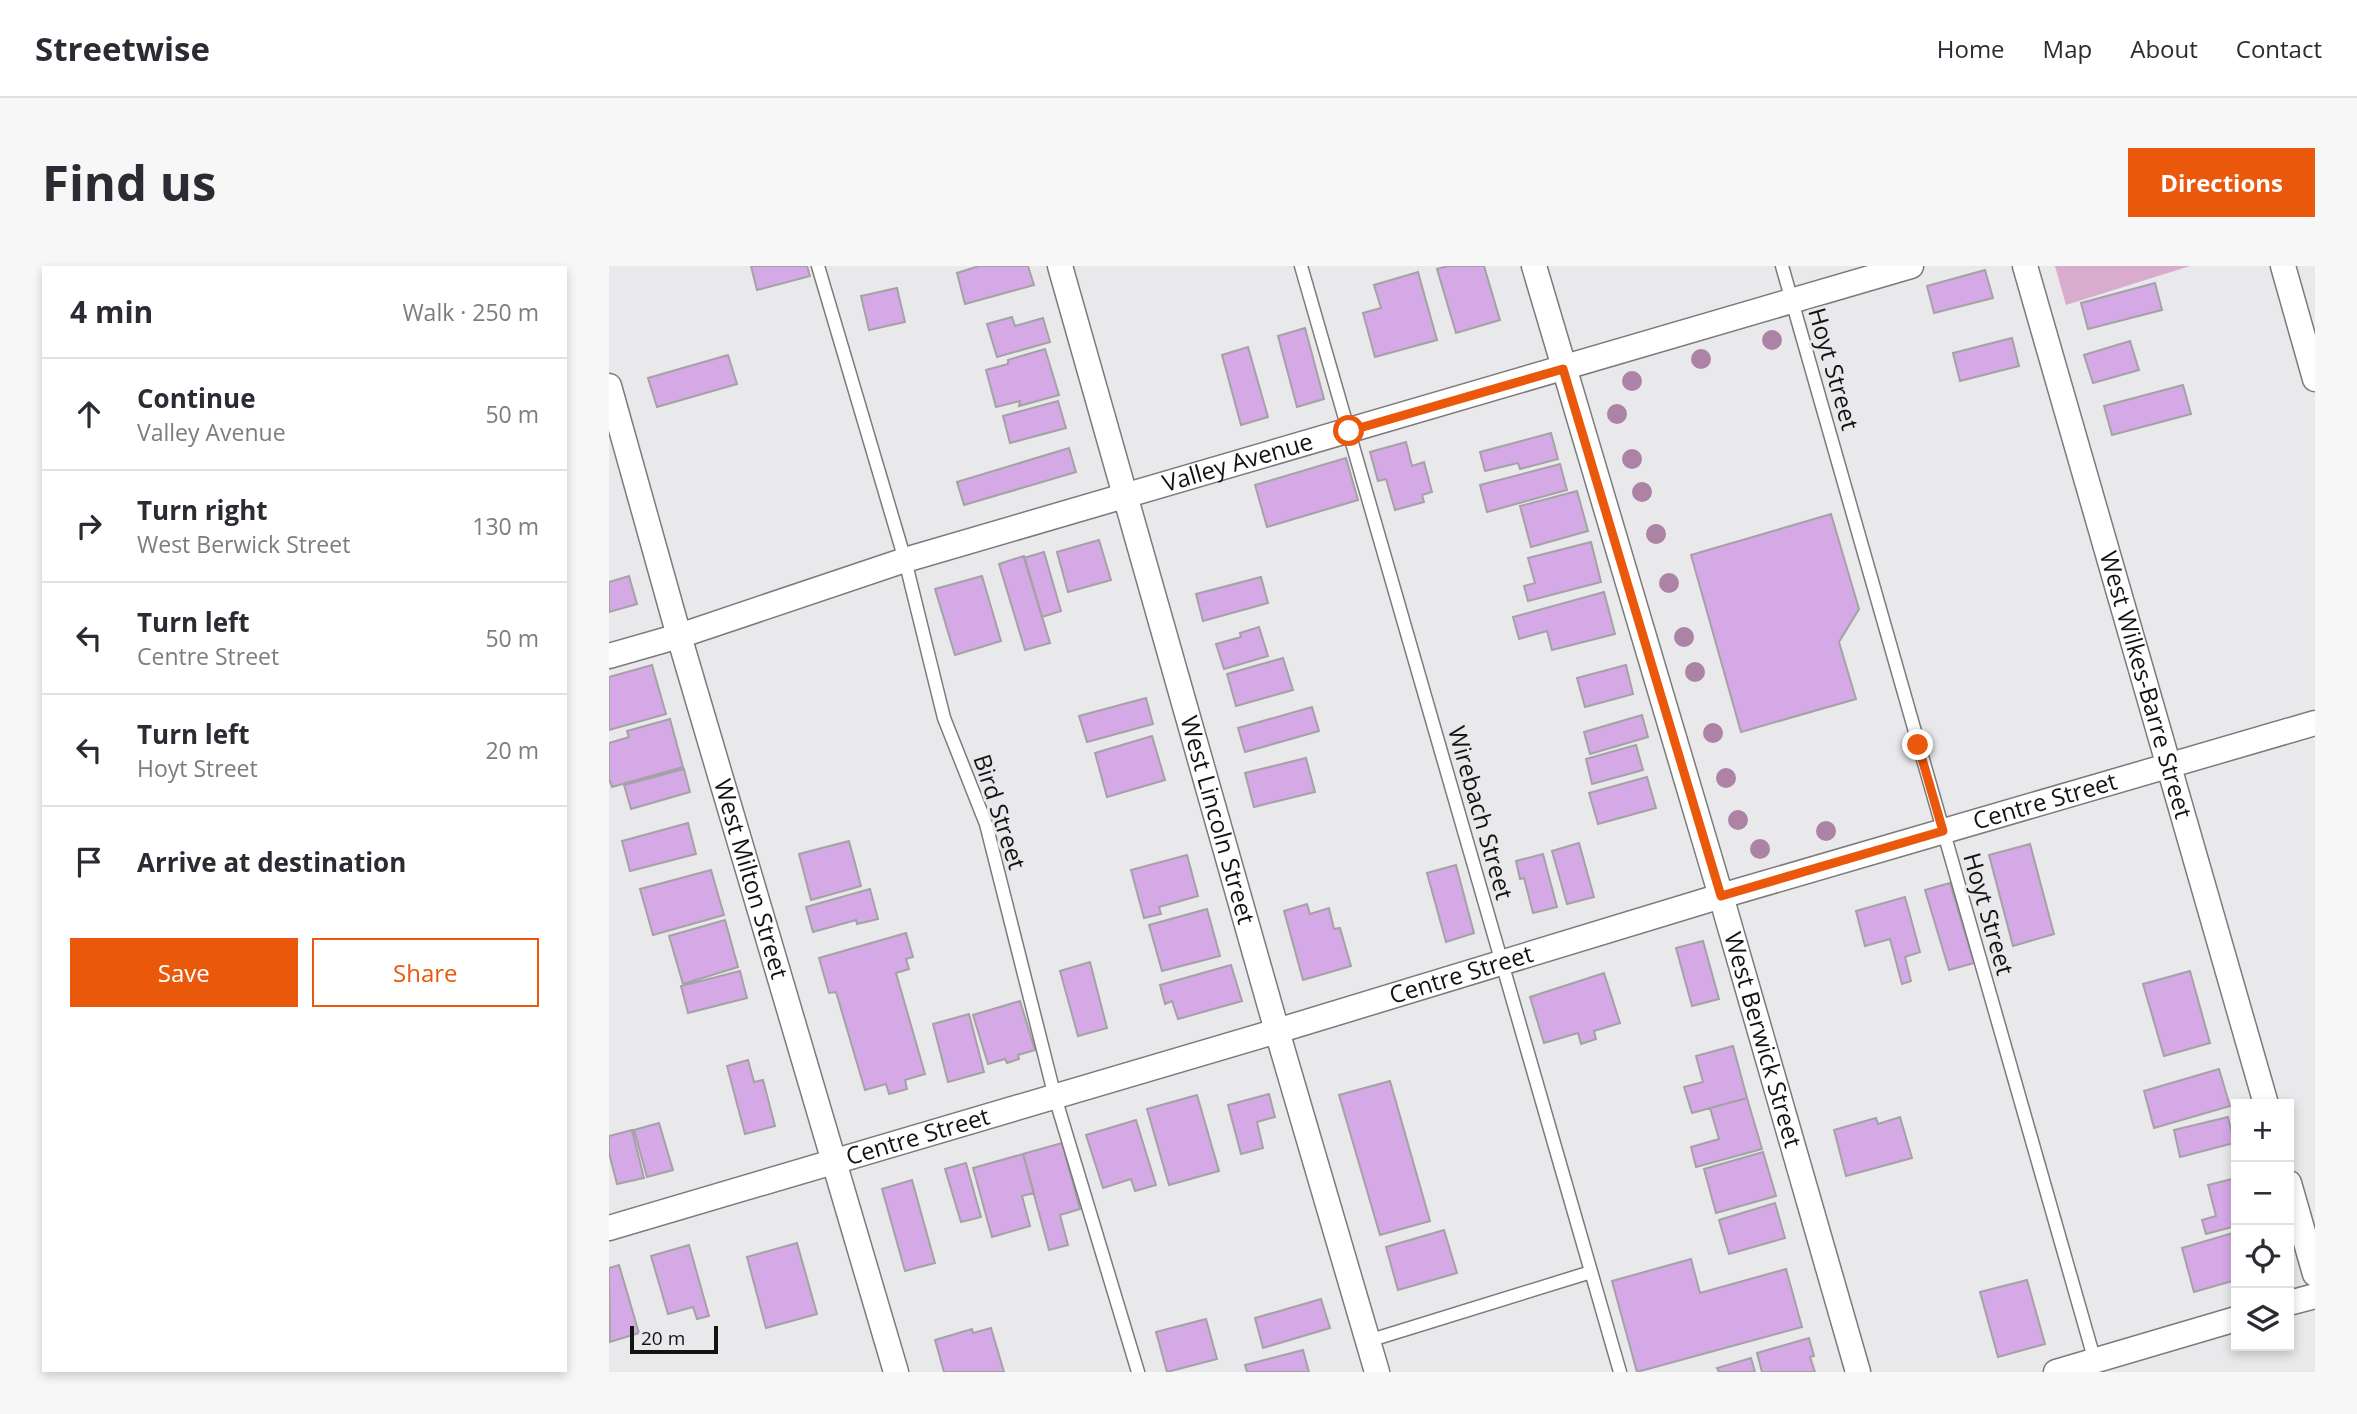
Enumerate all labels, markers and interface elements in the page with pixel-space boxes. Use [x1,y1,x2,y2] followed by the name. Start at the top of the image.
[35,26,210,71] text: Streetwise
[1937,32,2005,65] text: Home
[2043,32,2092,65] text: Map
[2130,32,2198,65] text: About
[2236,32,2322,65] text: Contact
[2128,148,2315,217] button: Directions
[42,149,216,215] text: Find us
[70,291,153,332] text: 4 min
[402,296,539,328] text: Walk · 250 m
[1801,303,1868,434] street label: Hoyt Street
[137,380,256,416] text: Continue
[70,395,108,433] icon: ahead
[485,398,539,430] text: 50 m
[1333,415,1364,446] route start
[137,416,286,448] text: Valley Avenue
[1158,424,1316,499] street label: Valley Avenue
[137,492,268,528] text: Turn right
[70,507,108,545] icon: right
[472,510,539,542] text: 130 m
[137,528,350,560] text: West Berwick Street
[2093,547,2201,822] street label: West Wilkes-Barre Street
[137,604,249,640] text: Turn left
[70,619,108,657] icon: left
[485,622,539,654] text: 50 m
[137,640,279,672] text: Centre Street
[1173,712,1264,928] street label: West Lincoln Street
[137,716,249,752] text: Turn left
[1441,722,1522,903] street label: Wirebach Street
[1902,729,1933,760] route end
[70,731,108,769] icon: left
[485,734,539,766] text: 20 m
[966,750,1035,873] street label: Bird Street
[137,752,258,784] text: Hoyt Street
[1969,764,2121,837] street label: Centre Street
[707,775,797,982] street label: West Milton Street
[70,843,108,881] icon: arrive
[137,844,406,880] text: Arrive at destination
[1956,848,2023,979] street label: Hoyt Street
[1717,928,1811,1151] street label: West Berwick Street
[1385,936,1537,1011] street label: Centre Street
[70,938,298,1007] button: Save
[312,938,539,1007] button: Share
[842,1099,993,1172] street label: Centre Street
[2231,1099,2294,1351] map controls
[2231,1099,2294,1162] button: +
[2231,1162,2294,1225] button: −
[2231,1225,2294,1288] button: locate
[2231,1288,2294,1351] button: layers
[630,1323,717,1355] scale bar
[641,1325,685,1351] text: 20 m

